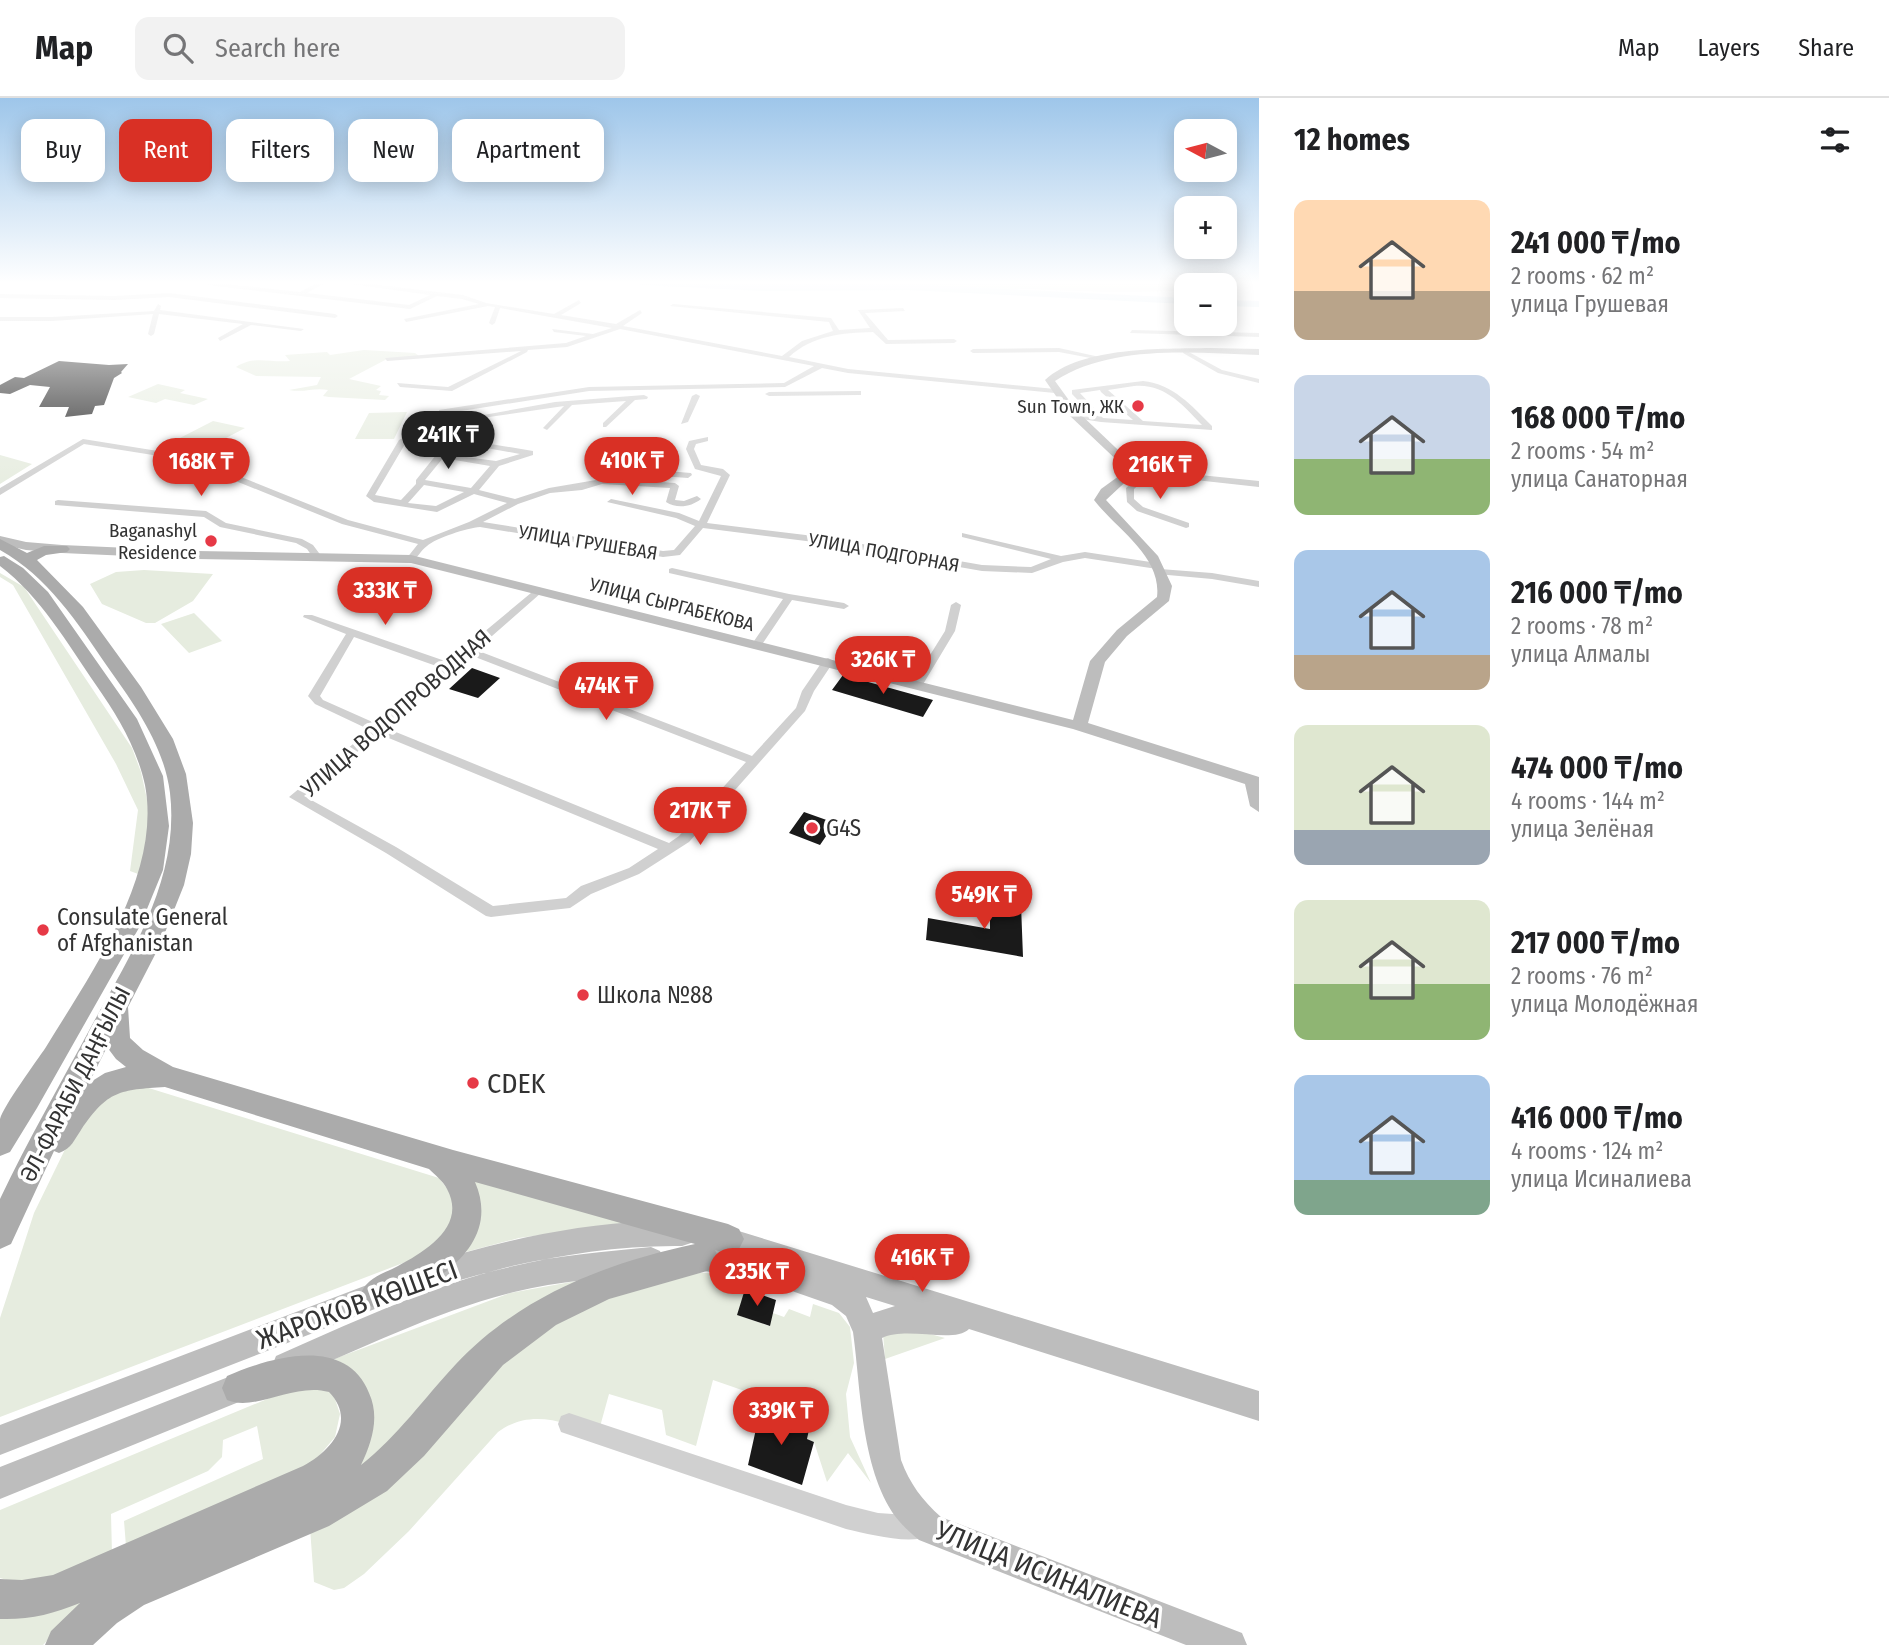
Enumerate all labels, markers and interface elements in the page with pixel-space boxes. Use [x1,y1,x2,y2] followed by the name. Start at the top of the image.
[135,17,625,80] search box
[35,28,93,68] text: Map
[159,29,197,67] icon: search
[215,33,340,64] text: Search here
[1618,34,1660,62] text: Map
[1698,34,1760,62] text: Layers
[1798,34,1854,62] text: Share
[21,119,105,182] chip: Buy
[119,119,212,182] chip: Rent
[226,119,334,182] chip: Filters
[348,119,438,182] chip: New
[452,119,604,182] chip: Apartment
[1174,119,1237,182] north arrow
[1174,119,1237,336] map controls
[1816,121,1854,159] icon: filters
[1294,122,1410,158] text: 12 homes
[1174,196,1237,259] button: +
[1511,225,1680,261] text: 241 000 ₸/mo
[1350,228,1434,312] icon: home
[1511,262,1654,290] text: 2 rooms · 62 m²
[1174,273,1237,336] button: −
[1511,290,1669,318] text: улица Грушевая
[1017,395,1124,418] place label: Sun Town, ЖК
[1130,398,1146,414] marker: Sun Town, ЖК
[1511,400,1685,436] text: 168 000 ₸/mo
[1350,403,1434,487] icon: home
[391,412,505,471] pin: 241K ₸
[418,420,478,448] text: 241K ₸
[1511,437,1654,465] text: 2 rooms · 54 m²
[144,438,258,498] pin: 168K ₸
[575,438,689,497] pin: 410K ₸
[1103,442,1217,501] pin: 216K ₸
[600,446,664,474] text: 410K ₸
[169,447,233,475] text: 168K ₸
[1129,450,1191,478] text: 216K ₸
[1511,465,1688,493] text: улица Санаторная
[109,519,197,564] place label: Baganashyl Residence
[516,520,659,565] street label: УЛИЦА ГРУШЕВАЯ
[806,528,961,577] street label: УЛИЦА ПОДГОРНАЯ
[203,533,219,549] marker: Baganashyl Residence
[328,568,442,627] pin: 333K ₸
[586,573,757,636] street label: УЛИЦА СЫРГАБЕКОВА
[1511,575,1683,611] text: 216 000 ₸/mo
[353,576,417,604] text: 333K ₸
[1350,578,1434,662] icon: home
[1511,612,1653,640] text: 2 rooms · 78 m²
[295,623,497,804] street label: УЛИЦА ВОДОПРОВОДНАЯ
[826,636,940,696] pin: 326K ₸
[1511,640,1650,668] text: улица Алмалы
[851,645,915,673] text: 326K ₸
[549,662,663,722] pin: 474K ₸
[575,671,637,699] text: 474K ₸
[1511,750,1683,786] text: 474 000 ₸/mo
[1350,753,1434,837] icon: home
[1511,787,1665,815] text: 4 rooms · 144 m²
[643,788,757,847] pin: 217K ₸
[670,796,730,824] text: 217K ₸
[826,814,861,842] place label: G4S
[1511,815,1654,843] text: улица Зелёная
[804,820,820,836] marker: G4S
[927,872,1041,931] pin: 549K ₸
[951,880,1017,908] text: 549K ₸
[57,903,228,957] place label: Consulate General of Afghanistan
[35,922,51,938] marker: Consulate General of Afghanistan
[1511,925,1680,961] text: 217 000 ₸/mo
[1350,928,1434,1012] icon: home
[1511,962,1653,990] text: 2 rooms · 76 m²
[597,981,713,1009] place label: Школа №88
[14,982,136,1186] street label: ӘЛ-ФАРАБИ ДАҢҒЫЛЫ
[575,987,591,1003] marker: Школа №88
[1511,990,1698,1018] text: улица Молодёжная
[487,1067,546,1100] place label: CDEK
[465,1075,481,1091] marker: CDEK
[1511,1100,1683,1136] text: 416 000 ₸/mo
[1350,1103,1434,1187] icon: home
[1511,1137,1663,1165] text: 4 rooms · 124 m²
[1511,1165,1692,1193] text: улица Исиналиева
[865,1234,979,1294] pin: 416K ₸
[891,1243,953,1271] text: 416K ₸
[700,1248,814,1308] pin: 235K ₸
[252,1253,462,1356] street label: ЖАРОКОВ КӨШЕСІ
[725,1257,789,1285] text: 235K ₸
[724,1388,838,1447] pin: 339K ₸
[749,1396,813,1424] text: 339K ₸
[930,1514,1167,1635] street label: УЛИЦА ИСИНАЛИЕВА

